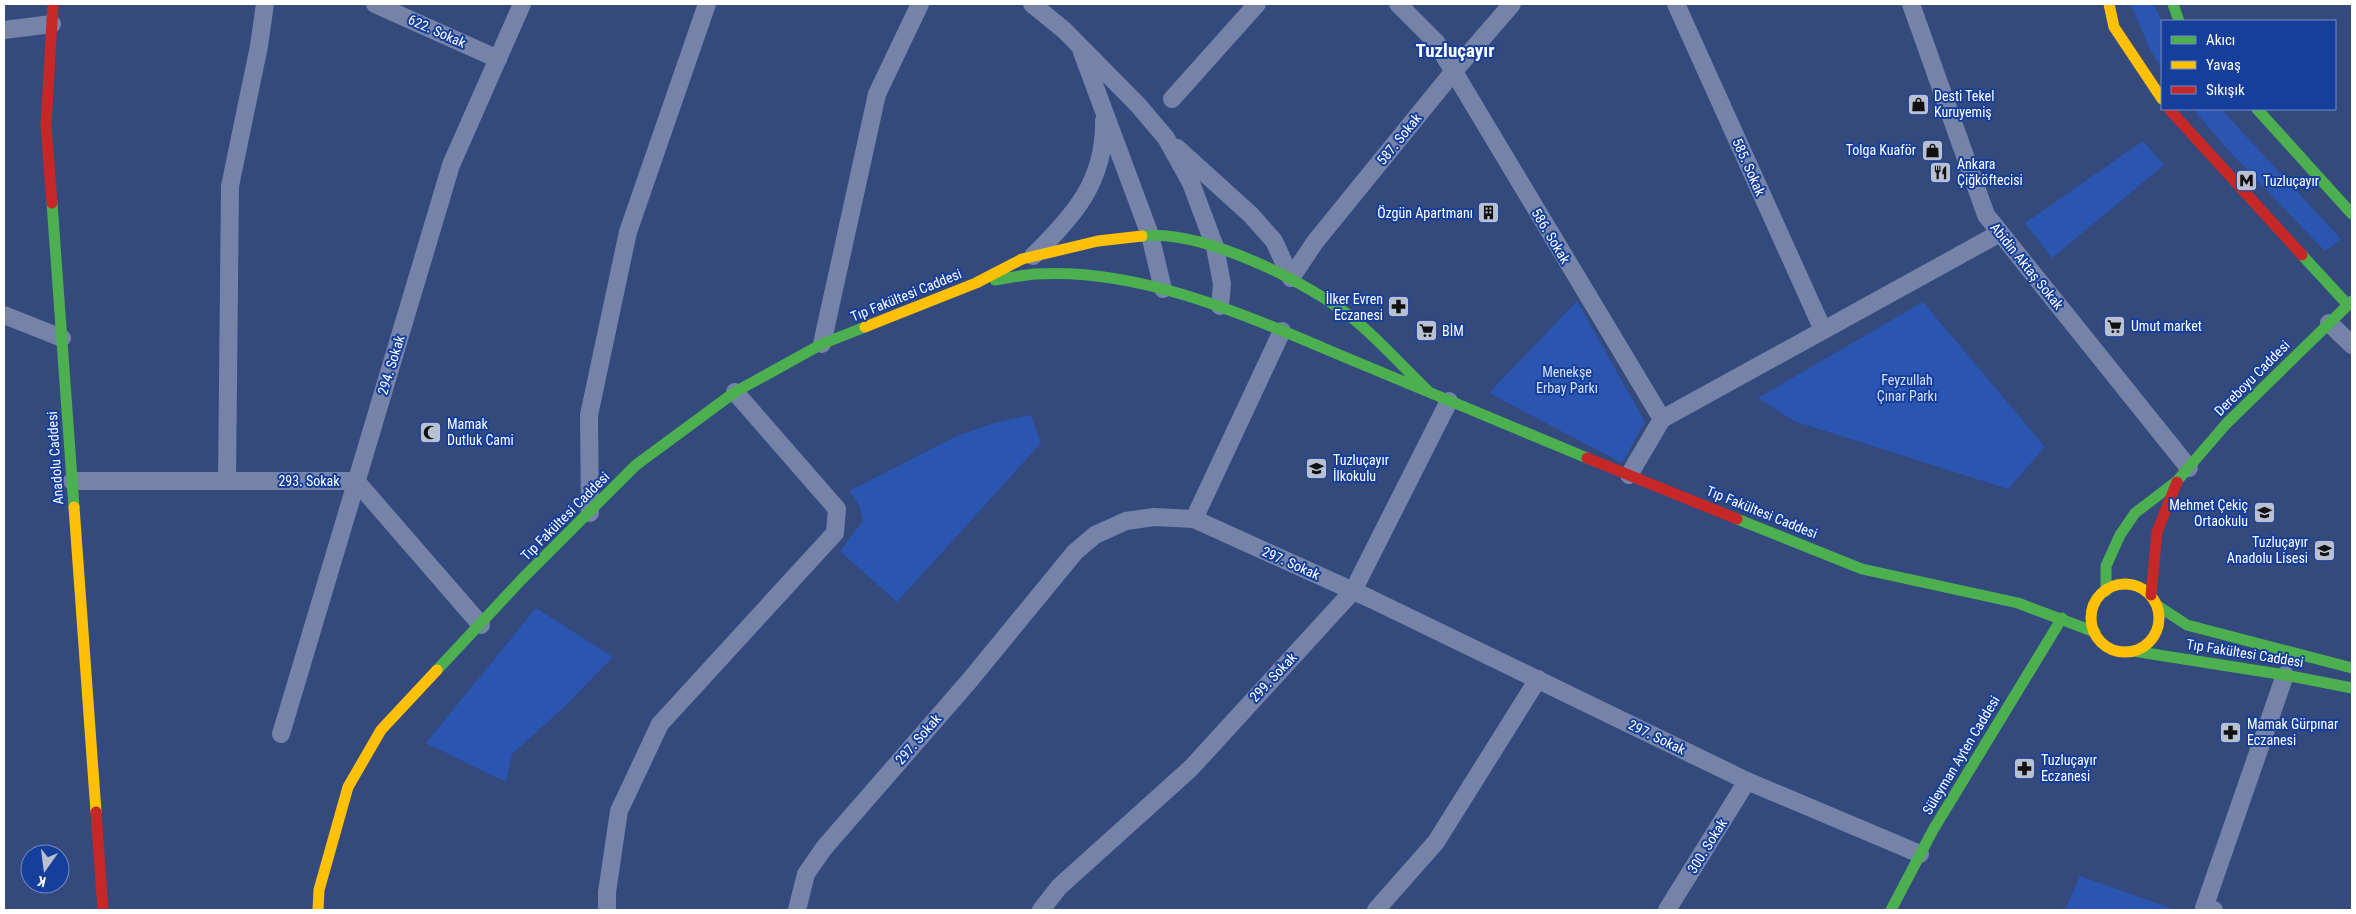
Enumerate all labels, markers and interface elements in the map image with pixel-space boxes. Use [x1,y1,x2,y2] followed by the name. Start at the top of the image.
[406,11,469,51] street label: 622. Sokak
[2161,20,2336,110] legend
[2206,31,2235,49] text: Akıcı
[1415,39,1495,62] district label: Tuzluçayır
[2206,56,2241,74] text: Yavaş
[2206,81,2245,99] text: Sıkışık
[1934,88,1994,120] place label: Desti Tekel Kuruyemiş
[1906,92,1930,116] shop icon: Desti Tekel Kuruyemiş
[1374,110,1425,168] street label: 587. Sokak
[1729,136,1769,199] street label: 585. Sokak
[1920,138,1944,162] shop icon: Tolga Kuaför
[1846,142,1916,158] place label: Tolga Kuaför
[1957,156,2023,188] place label: Ankara Çiğköftecisi
[1929,160,1953,184] restaurant icon: Ankara Çiğköftecisi
[2235,169,2259,193] metro station icon: Tuzluçayır
[2263,173,2319,189] place label: Tuzluçayır
[1477,201,1501,225] building icon: Özgün Apartmanı
[1377,205,1473,221] place label: Özgün Apartmanı
[1528,206,1574,267] street label: 586. Sokak
[1987,219,2067,313] street label: Abidin Aktaş Sokak
[848,265,964,325] street label: Tıp Fakültesi Caddesi
[1326,291,1383,323] place label: İlker Evren Eczanesi
[1387,295,1411,319] pharmacy icon: İlker Evren Eczanesi
[2103,314,2127,338] supermarket icon: Umut market
[2131,318,2202,334] place label: Umut market
[1414,319,1438,343] supermarket icon: BİM
[1442,323,1464,339] place label: BİM
[374,333,408,397] street label: 294. Sokak
[2211,337,2293,419] street label: Dereboyu Caddesi
[1536,364,1598,396] park label: Menekşe Erbay Parkı
[1877,372,1937,404] park label: Feyzullah Çınar Parkı
[44,411,66,505] street label: Anadolu Caddesi
[447,416,514,448] place label: Mamak Dutluk Cami
[419,420,443,444] mosque icon: Mamak Dutluk Cami
[1333,452,1389,484] place label: Tuzluçayır İlkokulu
[1305,456,1329,480] school or university icon: Tuzluçayır İlkokulu
[517,468,613,564] street label: Tıp Fakültesi Caddesi
[278,473,340,489] street label: 293. Sokak
[1704,482,1820,542] street label: Tıp Fakültesi Caddesi
[2169,497,2248,529] place label: Mehmet Çekiç Ortaokulu
[2252,501,2276,525] school or university icon: Mehmet Çekiç Ortaokulu
[2227,534,2308,566] place label: Tuzluçayır Anadolu Lisesi
[2312,538,2336,562] school or university icon: Tuzluçayır Anadolu Lisesi
[1260,543,1323,583] street label: 297. Sokak
[2185,636,2305,670] street label: Tıp Fakültesi Caddesi
[1246,649,1300,705] street label: 299. Sokak
[1919,693,2003,817] street label: Süleyman Ayten Caddesi
[892,710,945,767] street label: 297. Sokak
[1626,716,1689,758] street label: 297. Sokak
[2247,716,2338,748] place label: Mamak Gürpınar Eczanesi
[2219,720,2243,744] pharmacy icon: Mamak Gürpınar Eczanesi
[2041,752,2097,784] place label: Tuzluçayır Eczanesi
[2013,756,2037,780] pharmacy icon: Tuzluçayır Eczanesi
[1684,815,1730,876] street label: 300. Sokak
[20,844,70,894] north arrow
[36,873,48,890] text: K

